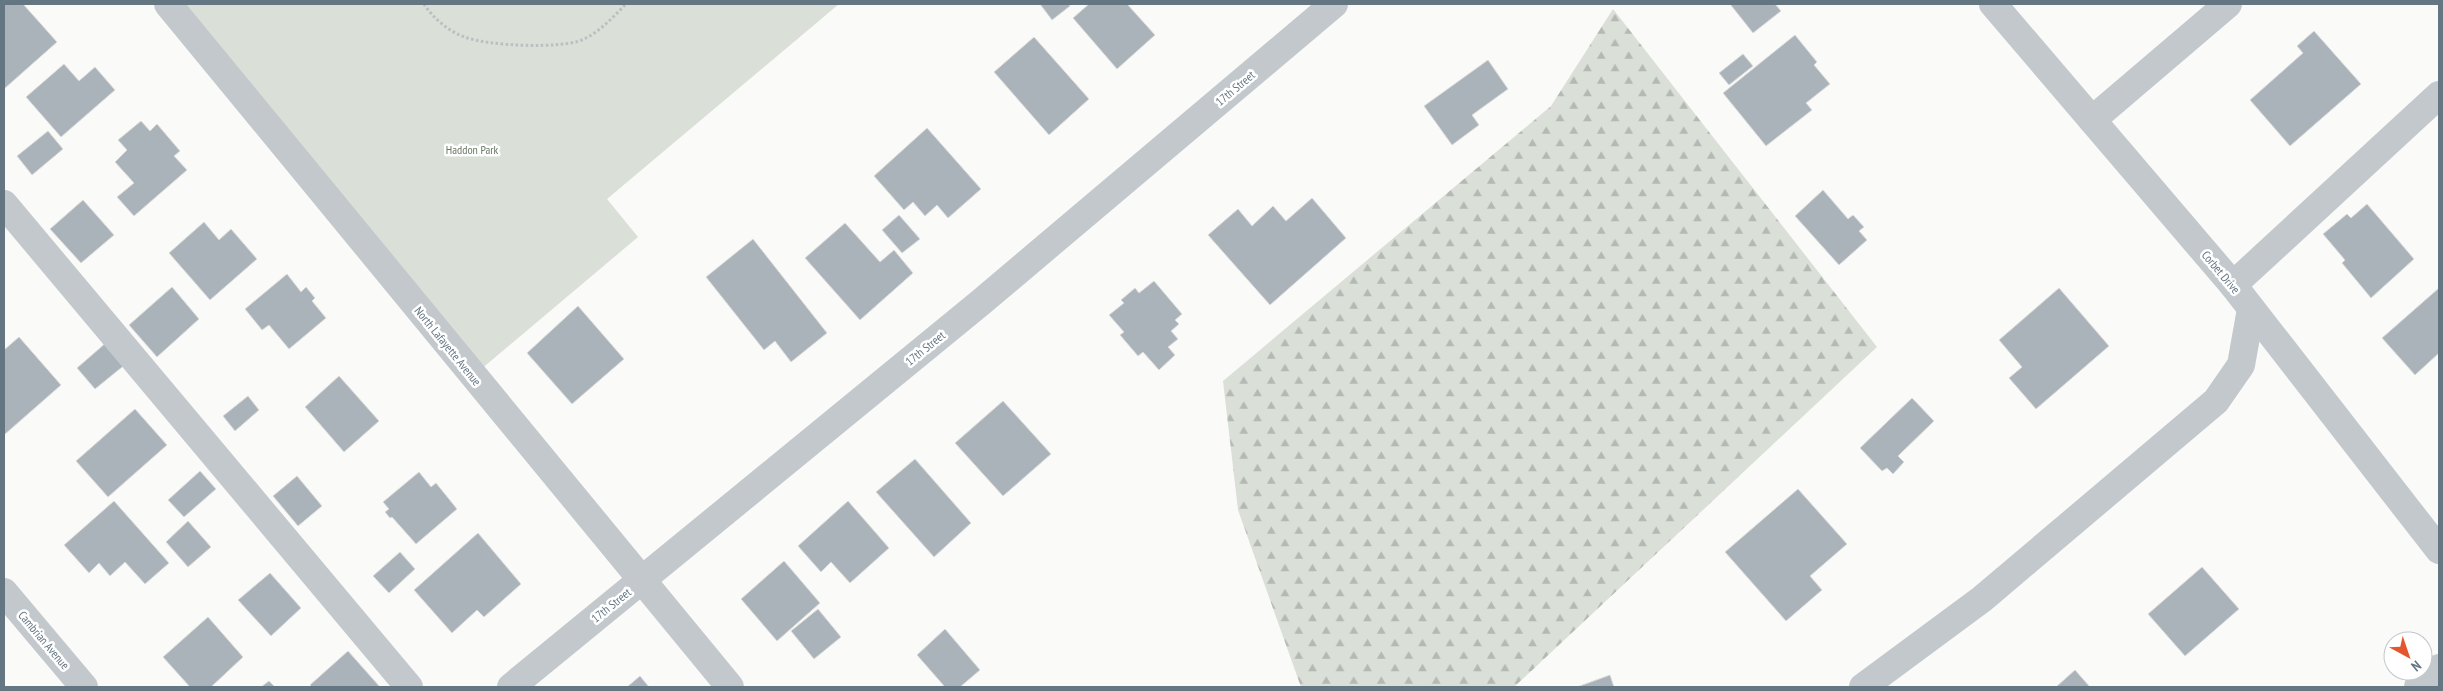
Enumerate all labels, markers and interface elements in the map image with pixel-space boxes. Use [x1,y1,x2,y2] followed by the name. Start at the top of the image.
[1212,67,1258,109] street label: 17th Street
[446,142,499,157] park label: Haddon Park
[2199,247,2243,297] street label: Corbet Drive
[412,303,484,389] street label: North Lafayette Avenue
[902,327,948,369] street label: 17th Street
[588,584,634,626] street label: 17th Street
[15,608,73,672] street label: Cambrian Avenue
[2383,631,2433,681] north arrow
[2408,657,2425,675] text: N

